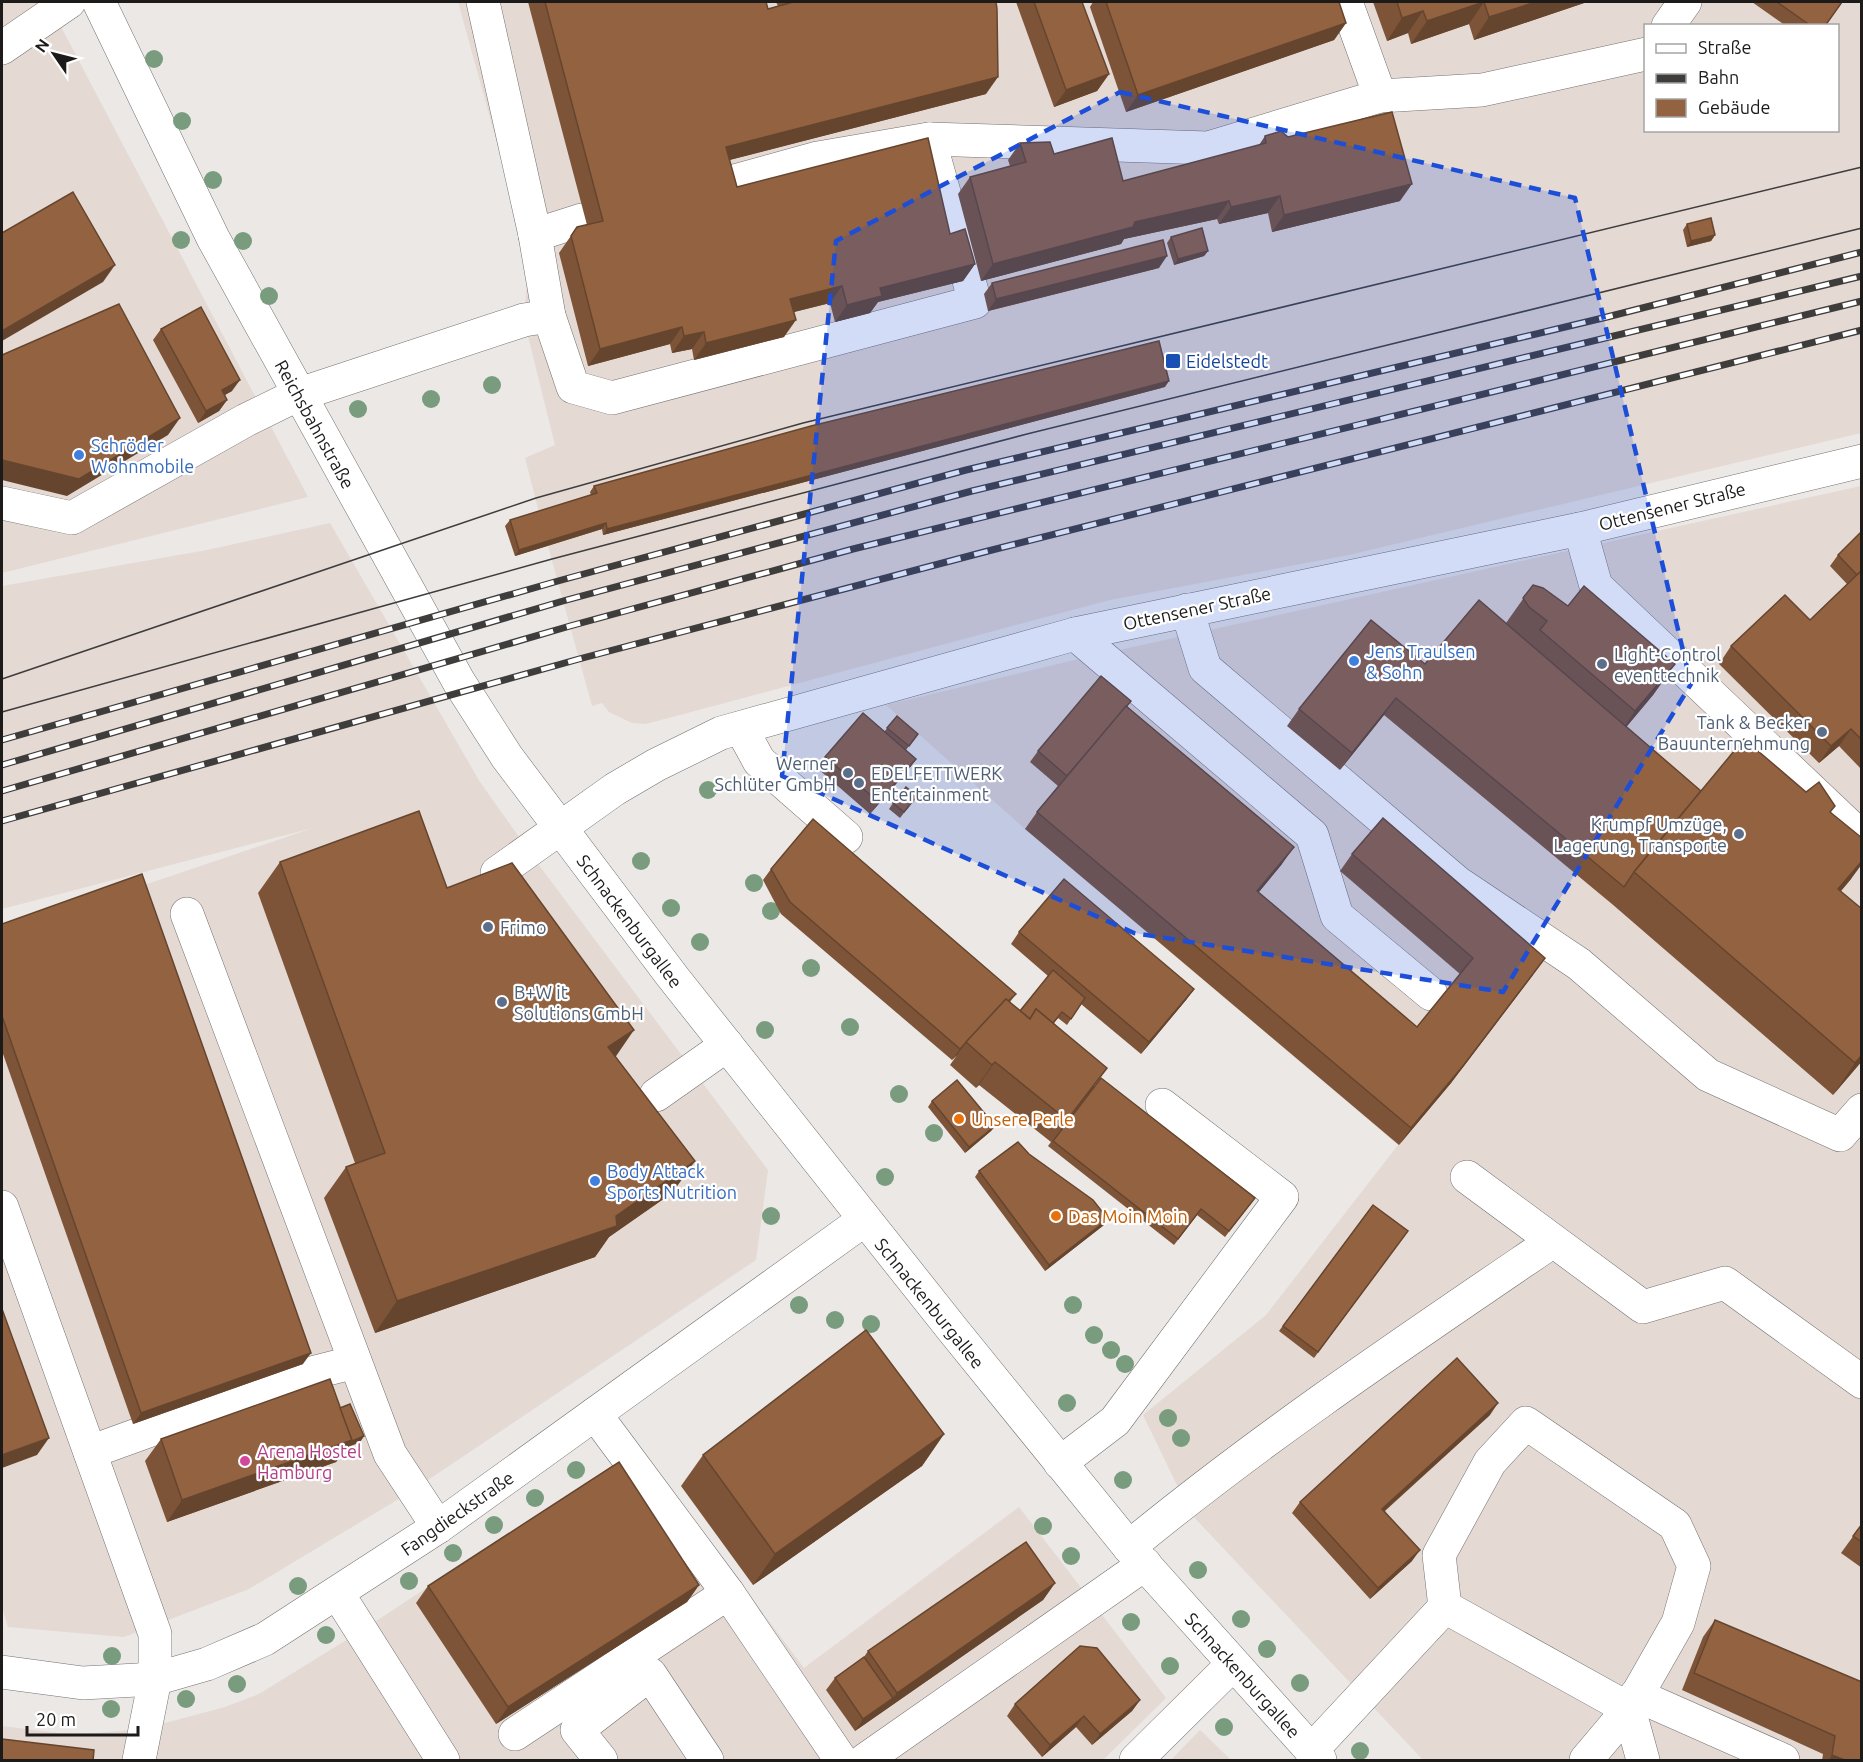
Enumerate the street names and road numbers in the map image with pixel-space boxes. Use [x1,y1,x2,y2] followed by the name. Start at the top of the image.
[271,356,359,492] street label: Reichsbahnstraße
[1597,478,1747,534] street label: Ottensener Straße
[1121,583,1273,633] street label: Ottensener Straße
[573,850,687,992] street label: Schnackenburgallee
[871,1234,989,1372] street label: Schnackenburgallee
[397,1467,517,1559] street label: Fangdieckstraße
[1182,1608,1304,1742] street label: Schnackenburgallee

